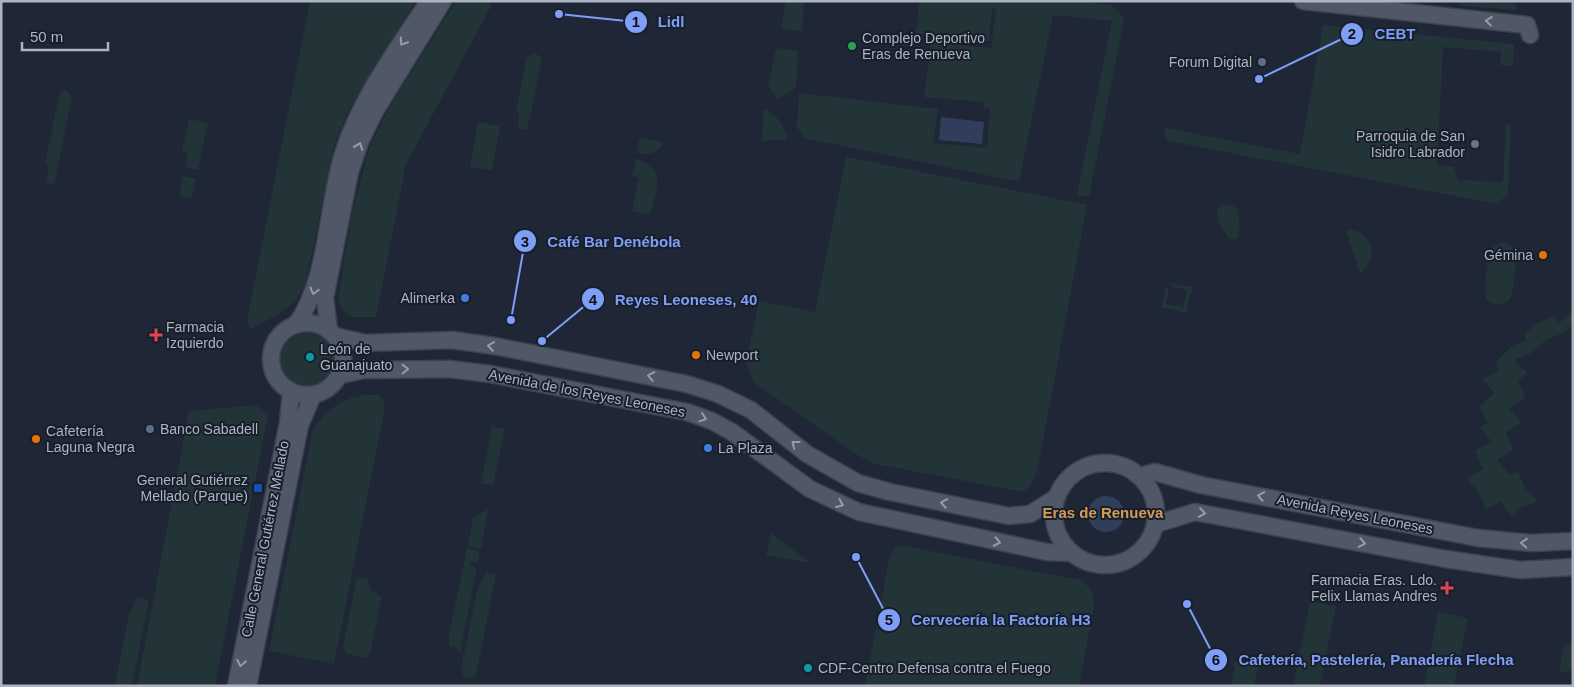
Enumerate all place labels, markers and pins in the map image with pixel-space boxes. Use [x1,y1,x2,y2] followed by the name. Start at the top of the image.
[623,7,695,37] callout: Lidl
[1340,19,1425,49] callout: CEBT
[862,30,985,62] place label: Complejo Deportivo Eras de Renueva
[846,40,858,52] marker: Complejo Deportivo Eras de Renueva
[1169,54,1252,70] place label: Forum Digital
[1256,56,1268,68] marker: Forum Digital
[1356,128,1465,160] place label: Parroquia de San Isidro Labrador
[1469,138,1481,150] marker: Parroquia de San Isidro Labrador
[512,226,690,256] callout: Café Bar Denébola
[1484,247,1533,263] place label: Gémina
[1537,249,1549,261] marker: Gémina
[580,284,768,314] callout: Reyes Leoneses, 40
[401,290,455,306] place label: Alimerka
[459,292,471,304] marker: Alimerka
[166,319,225,351] place label: Farmacia Izquierdo
[150,329,162,341] marker: Farmacia Izquierdo
[320,341,393,373] place label: León de Guanajuato
[706,347,758,363] place label: Newport
[690,349,702,361] marker: Newport
[304,351,316,363] marker: León de Guanajuato
[160,421,258,437] place label: Banco Sabadell
[46,423,135,455] place label: Cafetería Laguna Negra
[144,423,156,435] marker: Banco Sabadell
[30,433,42,445] marker: Cafetería Laguna Negra
[718,440,773,456] place label: La Plaza
[702,442,714,454] marker: La Plaza
[137,472,248,504] place label: General Gutiérrez Mellado (Parque)
[252,482,264,494] marker: General Gutiérrez Mellado (Parque)
[1311,572,1437,604] place label: Farmacia Eras. Ldo. Felix Llamas Andres
[1441,582,1453,594] marker: Farmacia Eras. Ldo. Felix Llamas Andres
[876,605,1101,635] callout: Cervecería la Factoría H3
[1204,645,1524,675] callout: Cafetería, Pastelería, Panadería Flecha
[818,660,1051,676] place label: CDF-Centro Defensa contra el Fuego
[802,662,814,674] marker: CDF-Centro Defensa contra el Fuego

